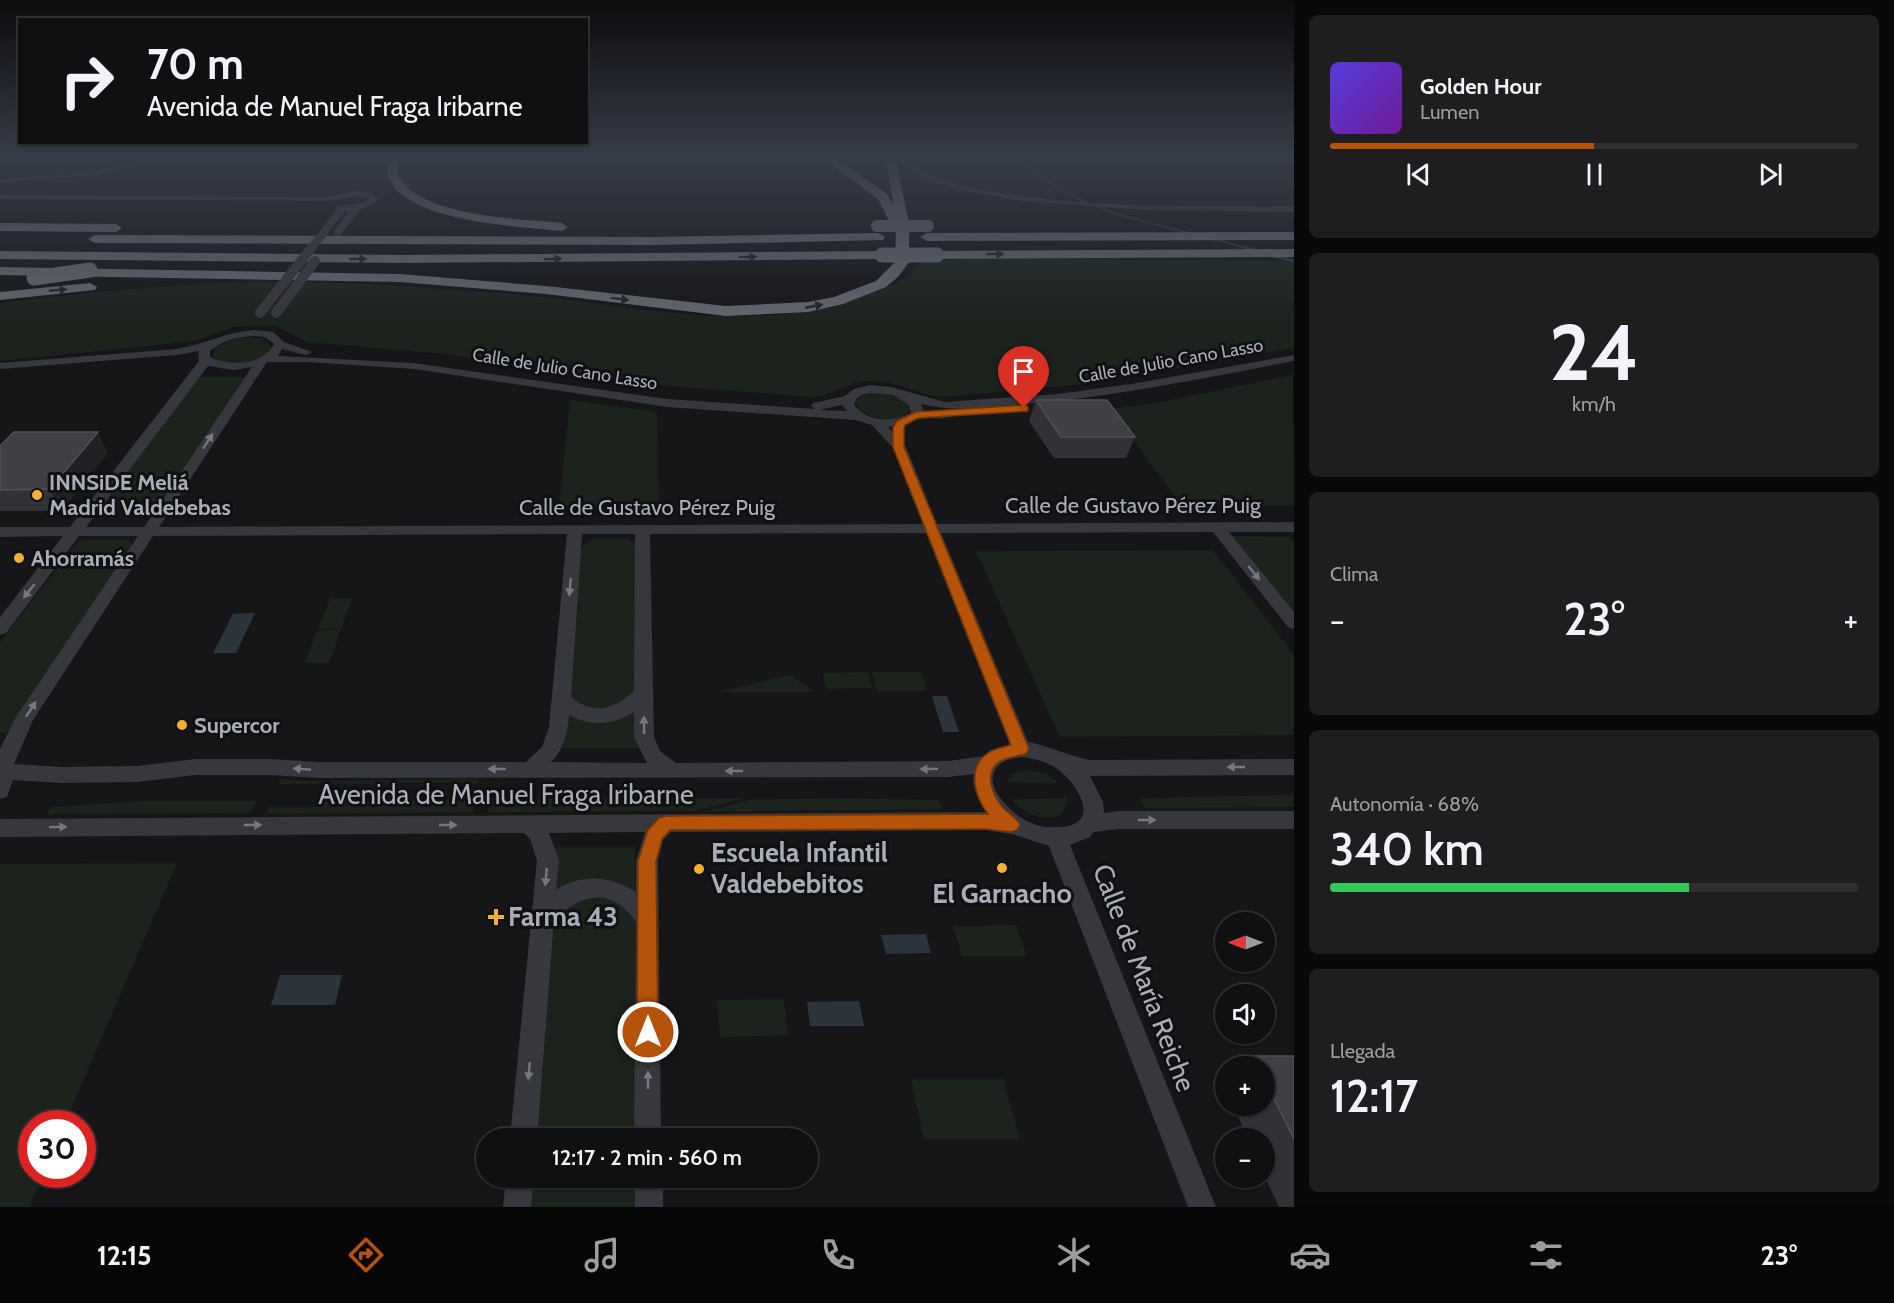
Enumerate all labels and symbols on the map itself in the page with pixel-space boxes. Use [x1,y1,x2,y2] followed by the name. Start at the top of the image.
[986,249,1005,259] one-way arrow
[739,252,758,262] one-way arrow
[349,254,368,264] one-way arrow
[544,254,563,264] one-way arrow
[49,285,68,295] one-way arrow
[611,295,630,304] one-way arrow
[805,301,824,310] one-way arrow
[1077,334,1265,388] street label: Calle de Julio Cano Lasso
[471,344,659,394] street label: Calle de Julio Cano Lasso
[998,346,1049,408] pin
[202,433,213,449] one-way arrow
[49,469,231,521] place label: INNSiDE Meliá Madrid Valdebebas
[30,488,44,502] marker: INNSiDE Meliá Madrid Valdebebas
[1005,492,1262,519] street label: Calle de Gustavo Pérez Puig
[519,494,776,521] street label: Calle de Gustavo Pérez Puig
[31,545,134,572] place label: Ahorramás
[12,551,26,565] marker: Ahorramás
[1247,565,1260,581] one-way arrow
[566,578,575,597] one-way arrow
[24,583,36,598] one-way arrow
[25,701,36,717] one-way arrow
[194,712,280,739] place label: Supercor
[639,716,648,735] one-way arrow
[175,718,189,732] marker: Supercor
[1226,762,1245,772] one-way arrow
[292,764,311,774] one-way arrow
[487,764,506,774] one-way arrow
[919,764,938,774] one-way arrow
[724,766,743,776] one-way arrow
[318,778,694,811] street label: Avenida de Manuel Fraga Iribarne
[1138,815,1157,825] one-way arrow
[244,820,263,830] one-way arrow
[439,820,458,830] one-way arrow
[49,822,68,832] one-way arrow
[711,836,888,900] place label: Escuela Infantil Valdebebitos
[1086,859,1203,1096] street label: Calle de María Reiche
[995,861,1009,875] marker: El Garnacho
[692,862,706,876] marker: Escuela Infantil Valdebebitos
[541,868,551,887] one-way arrow
[932,877,1072,910] place label: El Garnacho
[508,900,618,933] place label: Farma 43
[489,910,503,924] marker: Farma 43
[1215,912,1275,972] north arrow
[616,1000,680,1064] position arrow
[524,1062,534,1081] one-way arrow
[643,1071,653,1090] one-way arrow
[18,1110,96,1188] speed limit sign: 30

